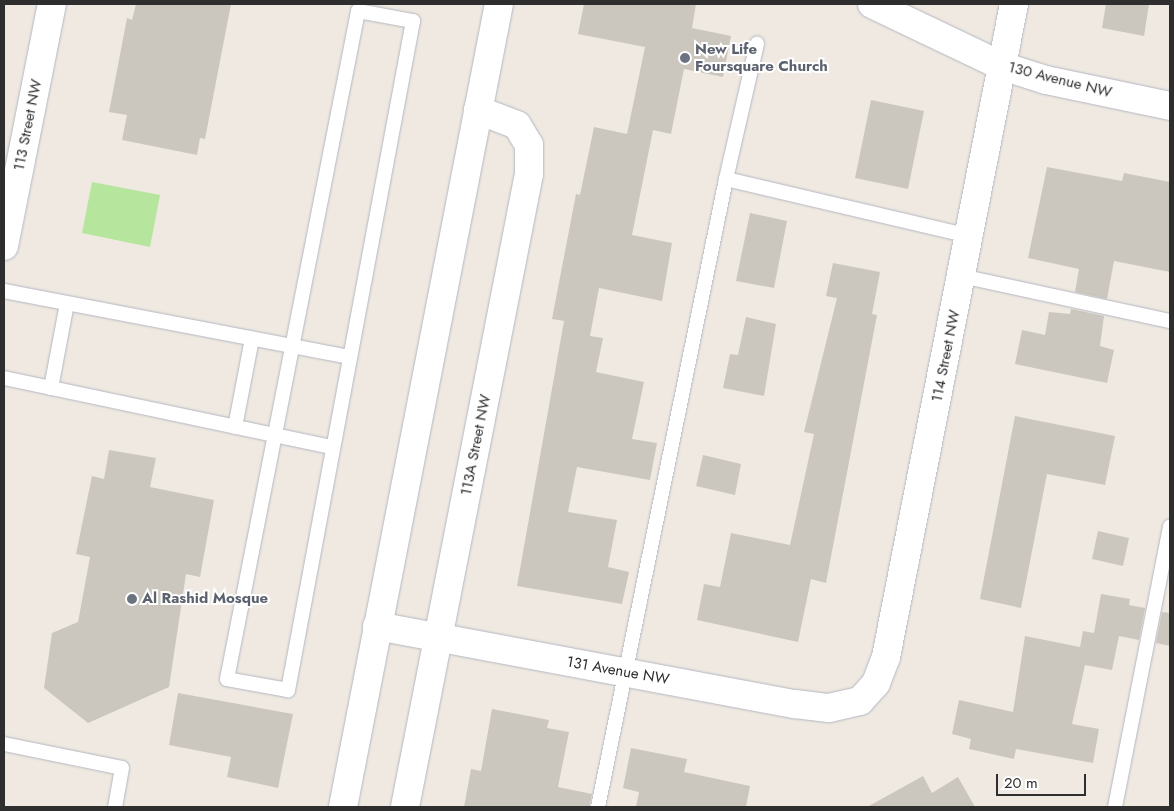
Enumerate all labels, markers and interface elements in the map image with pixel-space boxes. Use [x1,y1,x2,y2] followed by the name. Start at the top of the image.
[695,40,828,75] place label: New Life Foursquare Church
[679,52,691,64] marker: New Life Foursquare Church
[1006,58,1114,102] street label: 130 Avenue NW
[10,78,46,172] street label: 113 Street NW
[928,308,964,404] street label: 114 Street NW
[457,393,495,497] street label: 113A Street NW
[142,590,268,608] place label: Al Rashid Mosque
[126,593,138,605] marker: Al Rashid Mosque
[565,653,671,689] street label: 131 Avenue NW
[999,764,1089,796] scale bar
[1004,772,1038,794] text: 20 m

